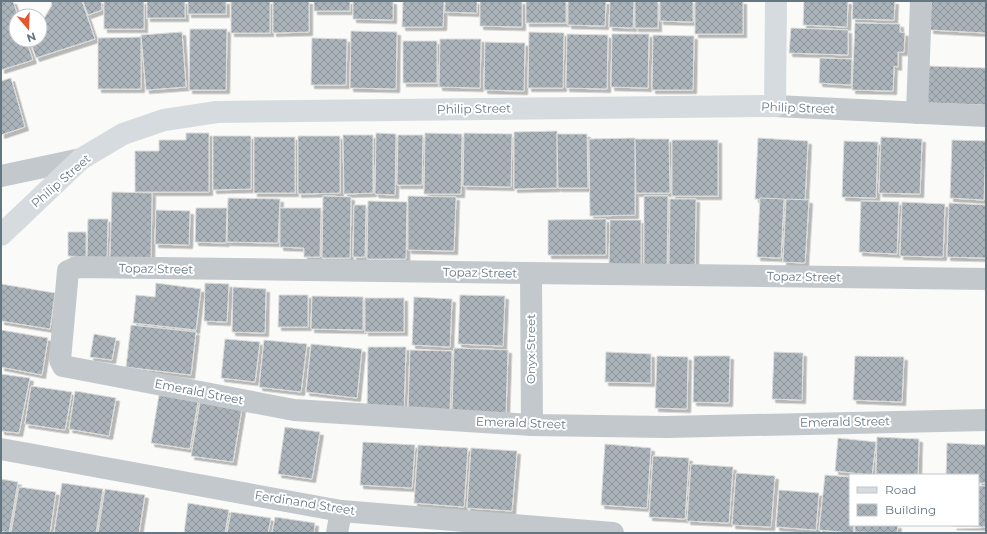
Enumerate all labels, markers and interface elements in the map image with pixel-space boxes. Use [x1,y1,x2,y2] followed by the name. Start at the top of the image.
[8,8,48,48] north arrow
[25,29,38,46] text: N
[761,99,835,116] street label: Philip Street
[437,100,511,117] street label: Philip Street
[28,151,94,211] street label: Philip Street
[119,260,194,277] street label: Topaz Street
[443,264,518,281] street label: Topaz Street
[767,268,842,285] street label: Topaz Street
[523,314,538,384] street label: Onyx Street
[153,376,245,408] street label: Emerald Street
[476,413,566,432] street label: Emerald Street
[800,413,890,430] street label: Emerald Street
[849,474,979,526] legend
[885,482,916,497] text: Road
[254,487,357,518] street label: Ferdinand Street
[885,502,936,517] text: Building

